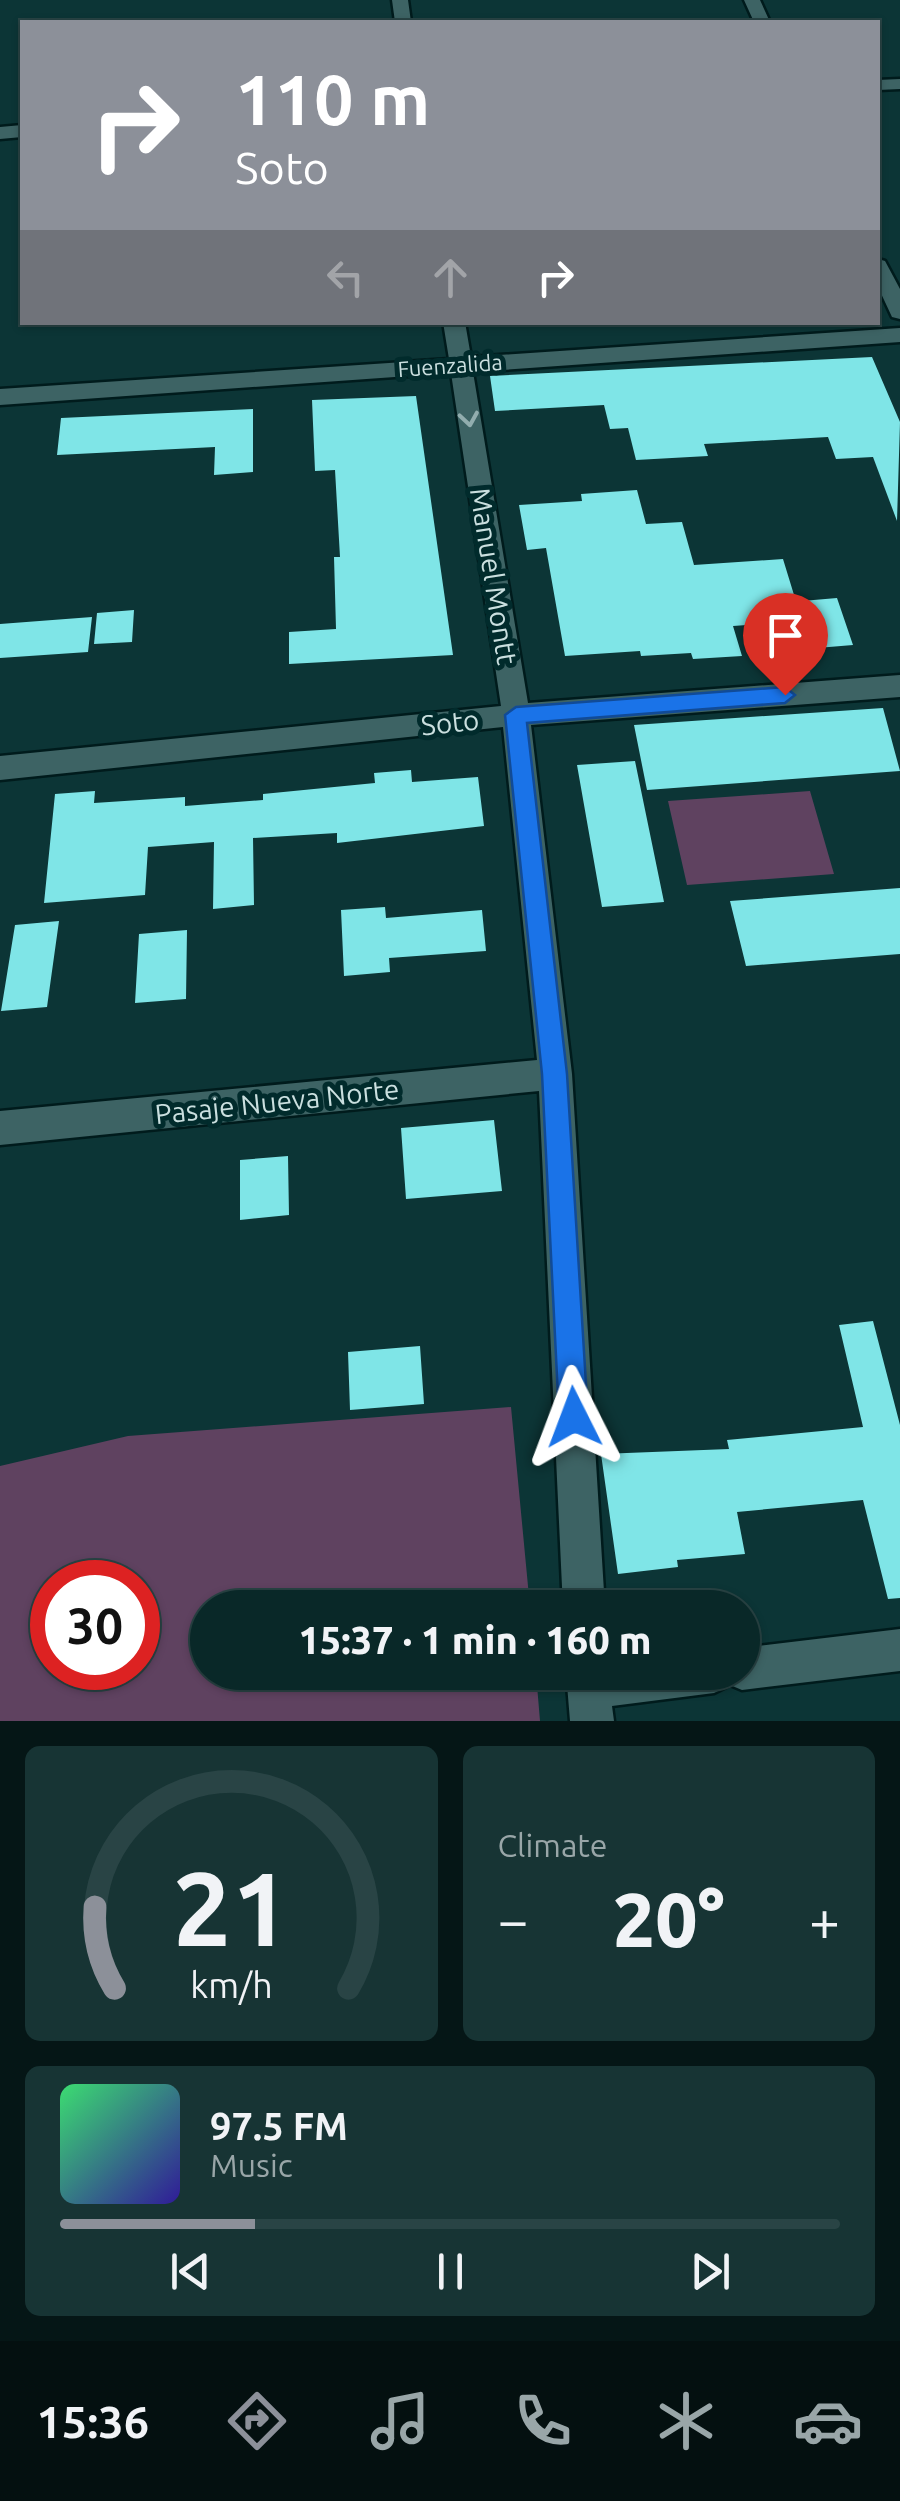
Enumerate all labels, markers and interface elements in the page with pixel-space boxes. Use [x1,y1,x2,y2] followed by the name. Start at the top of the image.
[70,60,200,190] icon: right
[235,60,430,138] text: 110 m
[235,142,329,193] text: Soto
[318,250,373,305] icon: left
[423,250,478,305] icon: ahead
[528,250,583,305] icon: right
[397,349,503,381] street label: Fuenzalida
[458,410,479,427] one-way arrow
[465,485,523,667] street label: Manuel Montt
[743,593,828,696] pin
[758,608,813,663] icon: arrive
[419,704,481,740] street label: Soto
[153,1073,401,1129] street label: Pasaje Nueva Norte
[522,1365,626,1469] position arrow
[30,1560,160,1690] speed limit sign: 30
[298,1619,652,1661] text: 15:37 · 1 min · 160 m
[498,1827,608,1863] text: Climate
[173,1849,290,1966] text: 21
[613,1877,725,1961] text: 20°
[498,1889,529,1950] text: −
[809,1889,840,1950] text: +
[190,1965,273,2005] text: km/h
[210,2105,348,2147] text: 97.5 FM
[210,2147,293,2183] text: Music
[163,2244,218,2299] icon: previous
[423,2244,478,2299] icon: pause
[683,2244,738,2299] icon: next
[222,2386,292,2456] icon: directions
[365,2386,435,2456] icon: music
[508,2386,578,2456] icon: phone
[651,2386,721,2456] icon: climate
[793,2386,863,2456] icon: car
[36,2396,149,2447] text: 15:36

